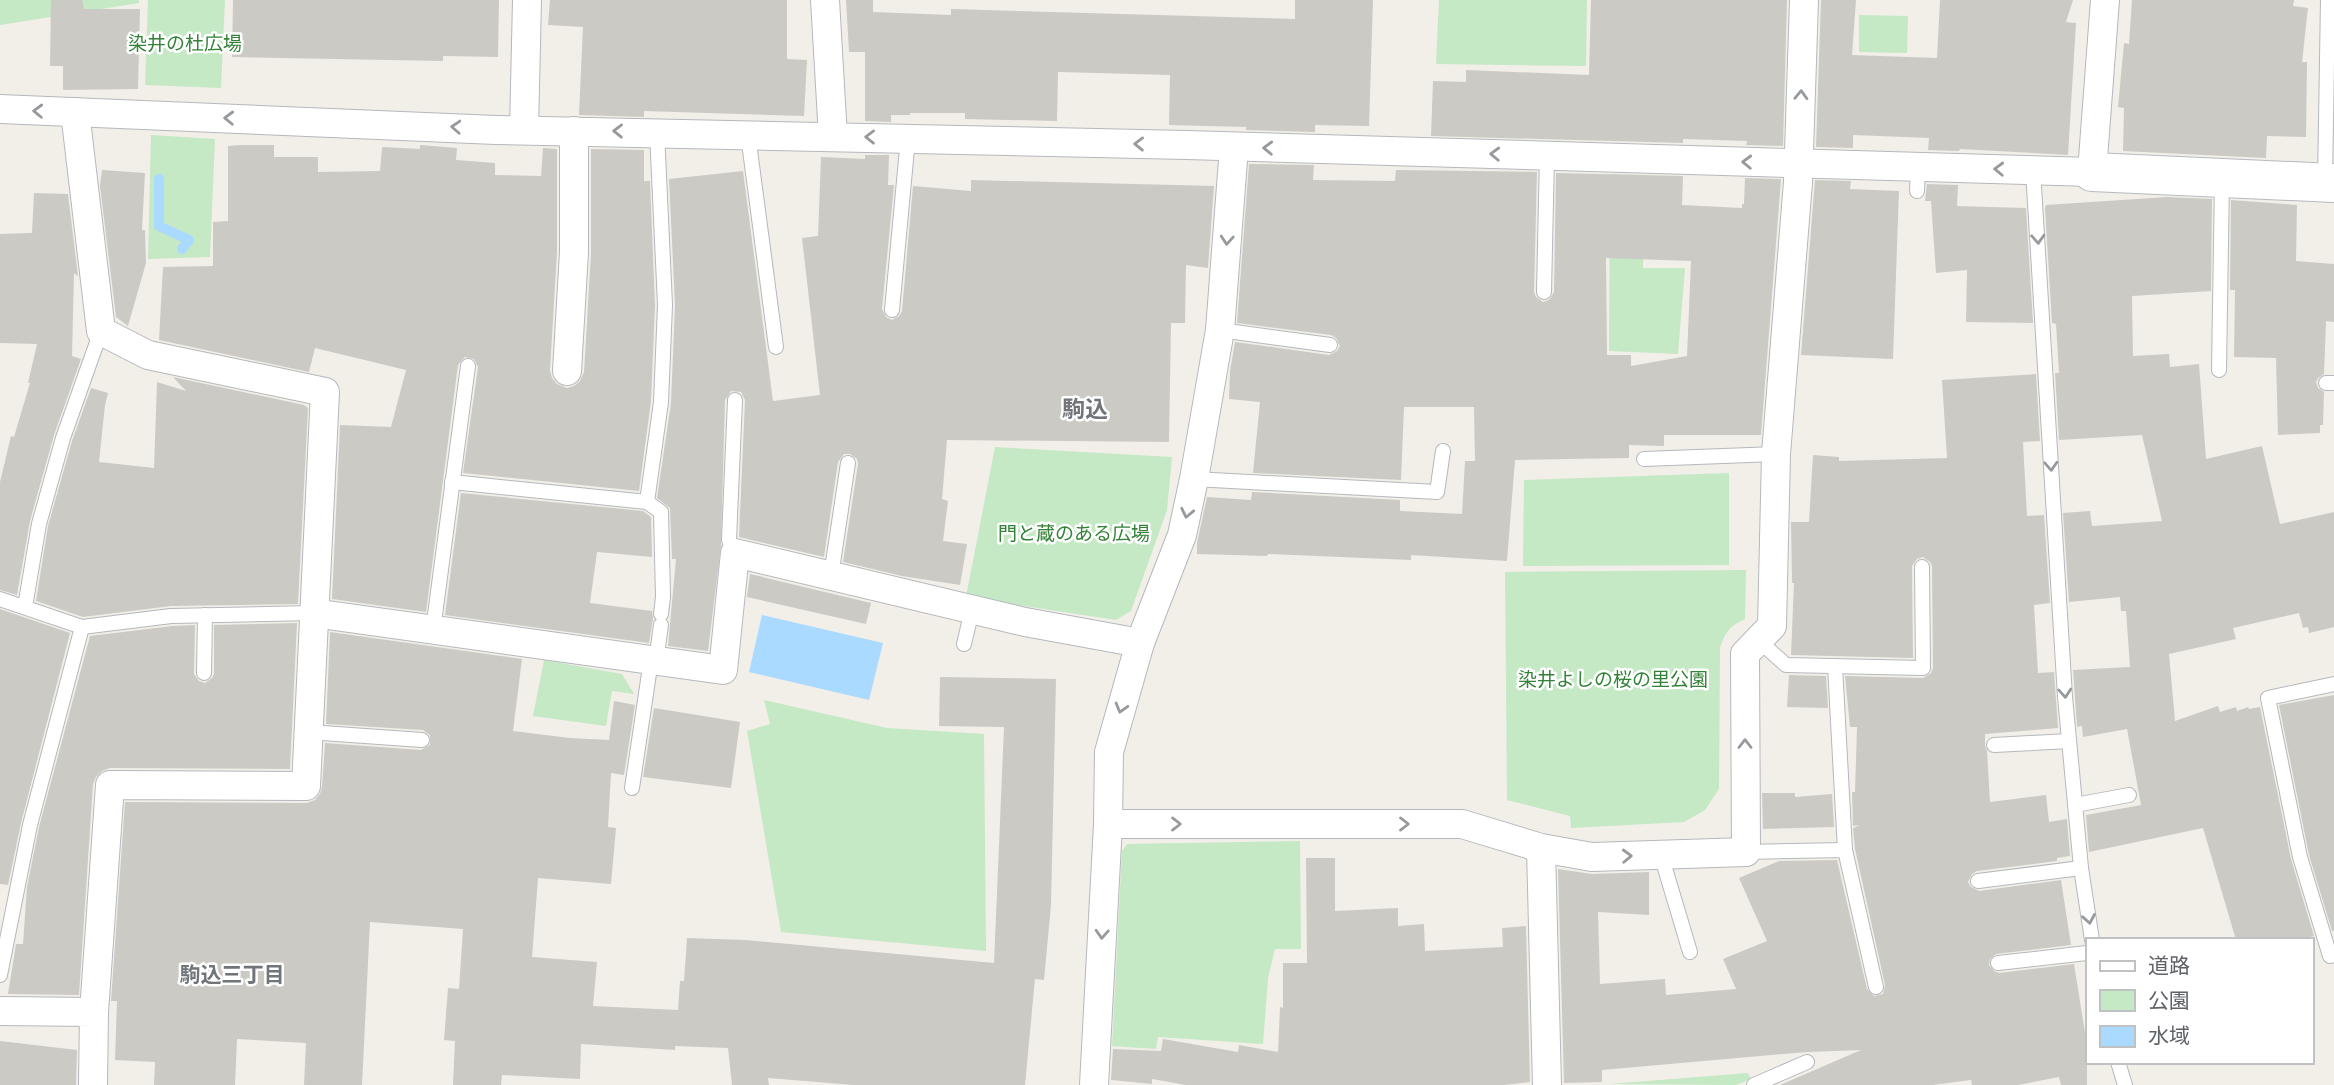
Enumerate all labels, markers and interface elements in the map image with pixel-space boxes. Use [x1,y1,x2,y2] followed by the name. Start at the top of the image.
[128,28,242,57] park label: 染井の杜広場
[1794,89,1809,100] one-way arrow
[32,103,43,118] one-way arrow
[223,111,234,126] one-way arrow
[450,120,461,135] one-way arrow
[613,124,624,139] one-way arrow
[865,130,876,145] one-way arrow
[1133,137,1144,152] one-way arrow
[1262,140,1273,156] one-way arrow
[1490,147,1501,162] one-way arrow
[1741,154,1752,169] one-way arrow
[1993,162,2004,177] one-way arrow
[2030,233,2045,244] one-way arrow
[1220,234,1235,245] one-way arrow
[1062,391,1108,426] district label: 駒込
[2043,460,2058,471] one-way arrow
[1180,507,1195,519] one-way arrow
[998,518,1150,547] park label: 門と蔵のある広場
[1518,664,1708,693] park label: 染井よしの桜の里公園
[2057,687,2072,698] one-way arrow
[1115,702,1130,714] one-way arrow
[1737,738,1753,748] one-way arrow
[1172,816,1182,832] one-way arrow
[1399,816,1410,832] one-way arrow
[1622,849,1633,864] one-way arrow
[2081,913,2096,925] one-way arrow
[1095,929,1110,940] one-way arrow
[2086,938,2313,1064] legend
[2148,949,2190,981] text: 道路
[180,958,285,990] district label: 駒込三丁目
[2148,984,2190,1016] text: 公園
[2148,1019,2190,1051] text: 水域

